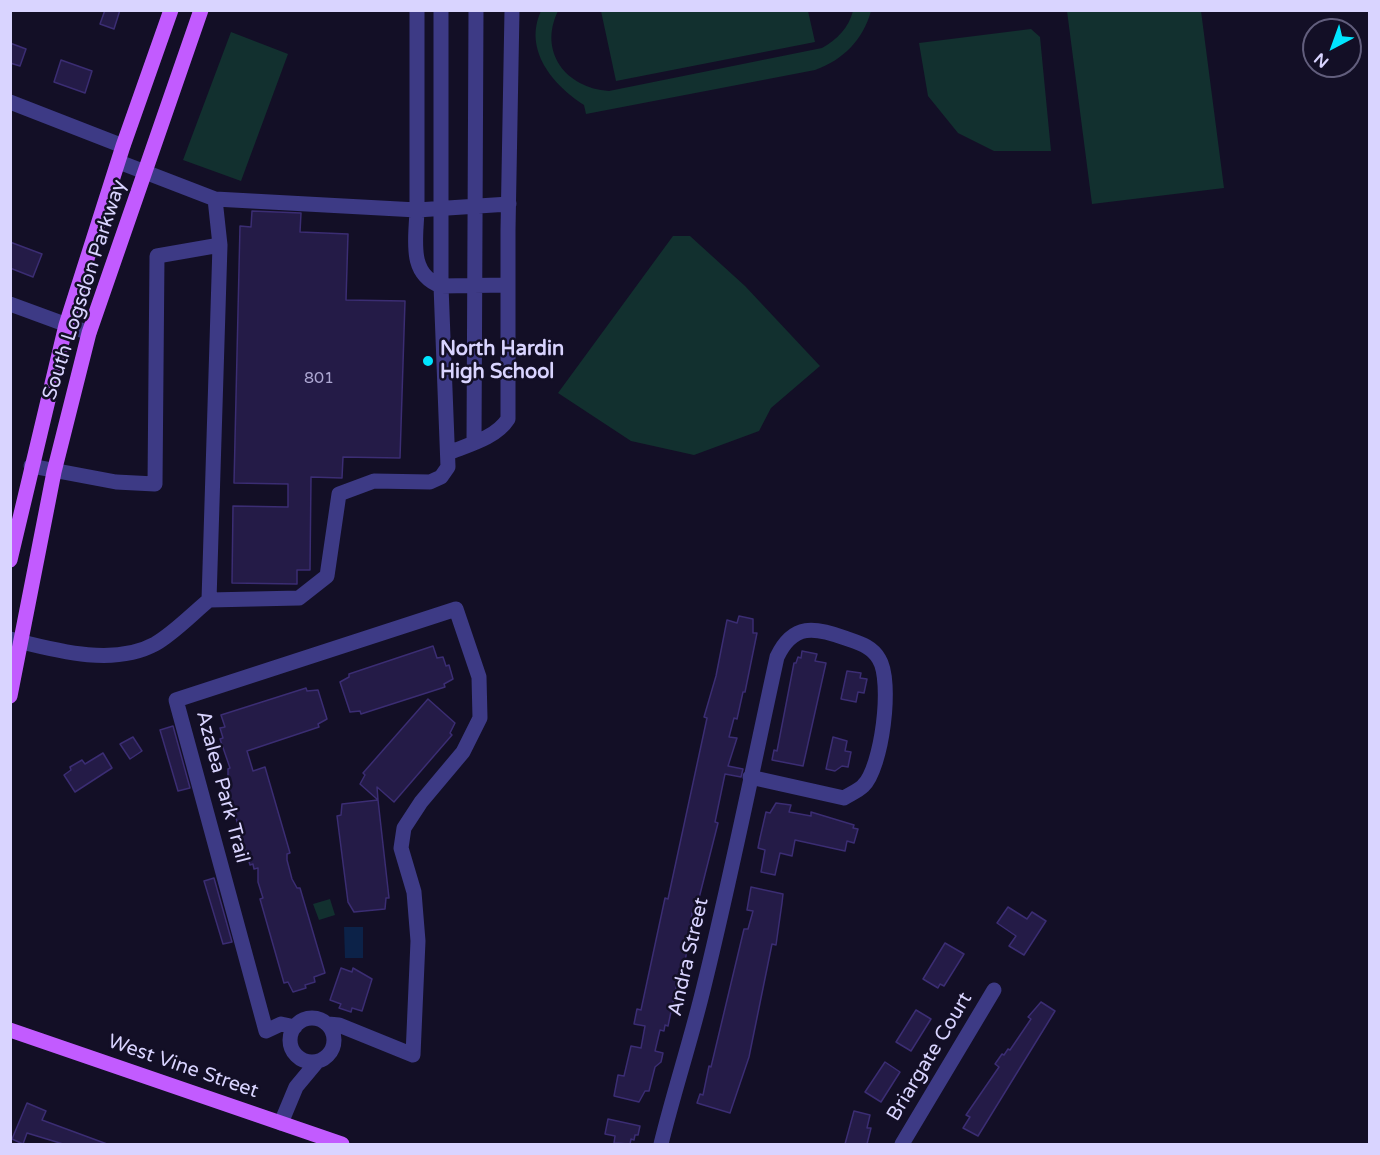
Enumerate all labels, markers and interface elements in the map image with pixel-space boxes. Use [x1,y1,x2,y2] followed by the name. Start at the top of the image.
[1302,18,1362,78] north arrow
[1310,48,1333,72] text: N
[38,177,132,403] street label: South Logsdon Parkway
[440,338,564,385] place label: North Hardin High School
[421,354,435,368] marker: North Hardin High School
[304,369,334,389] house number: 801
[190,708,254,866] street label: Azalea Park Trail
[664,895,714,1019] street label: Andra Street
[882,988,978,1126] street label: Briargate Court
[105,1030,261,1104] street label: West Vine Street

